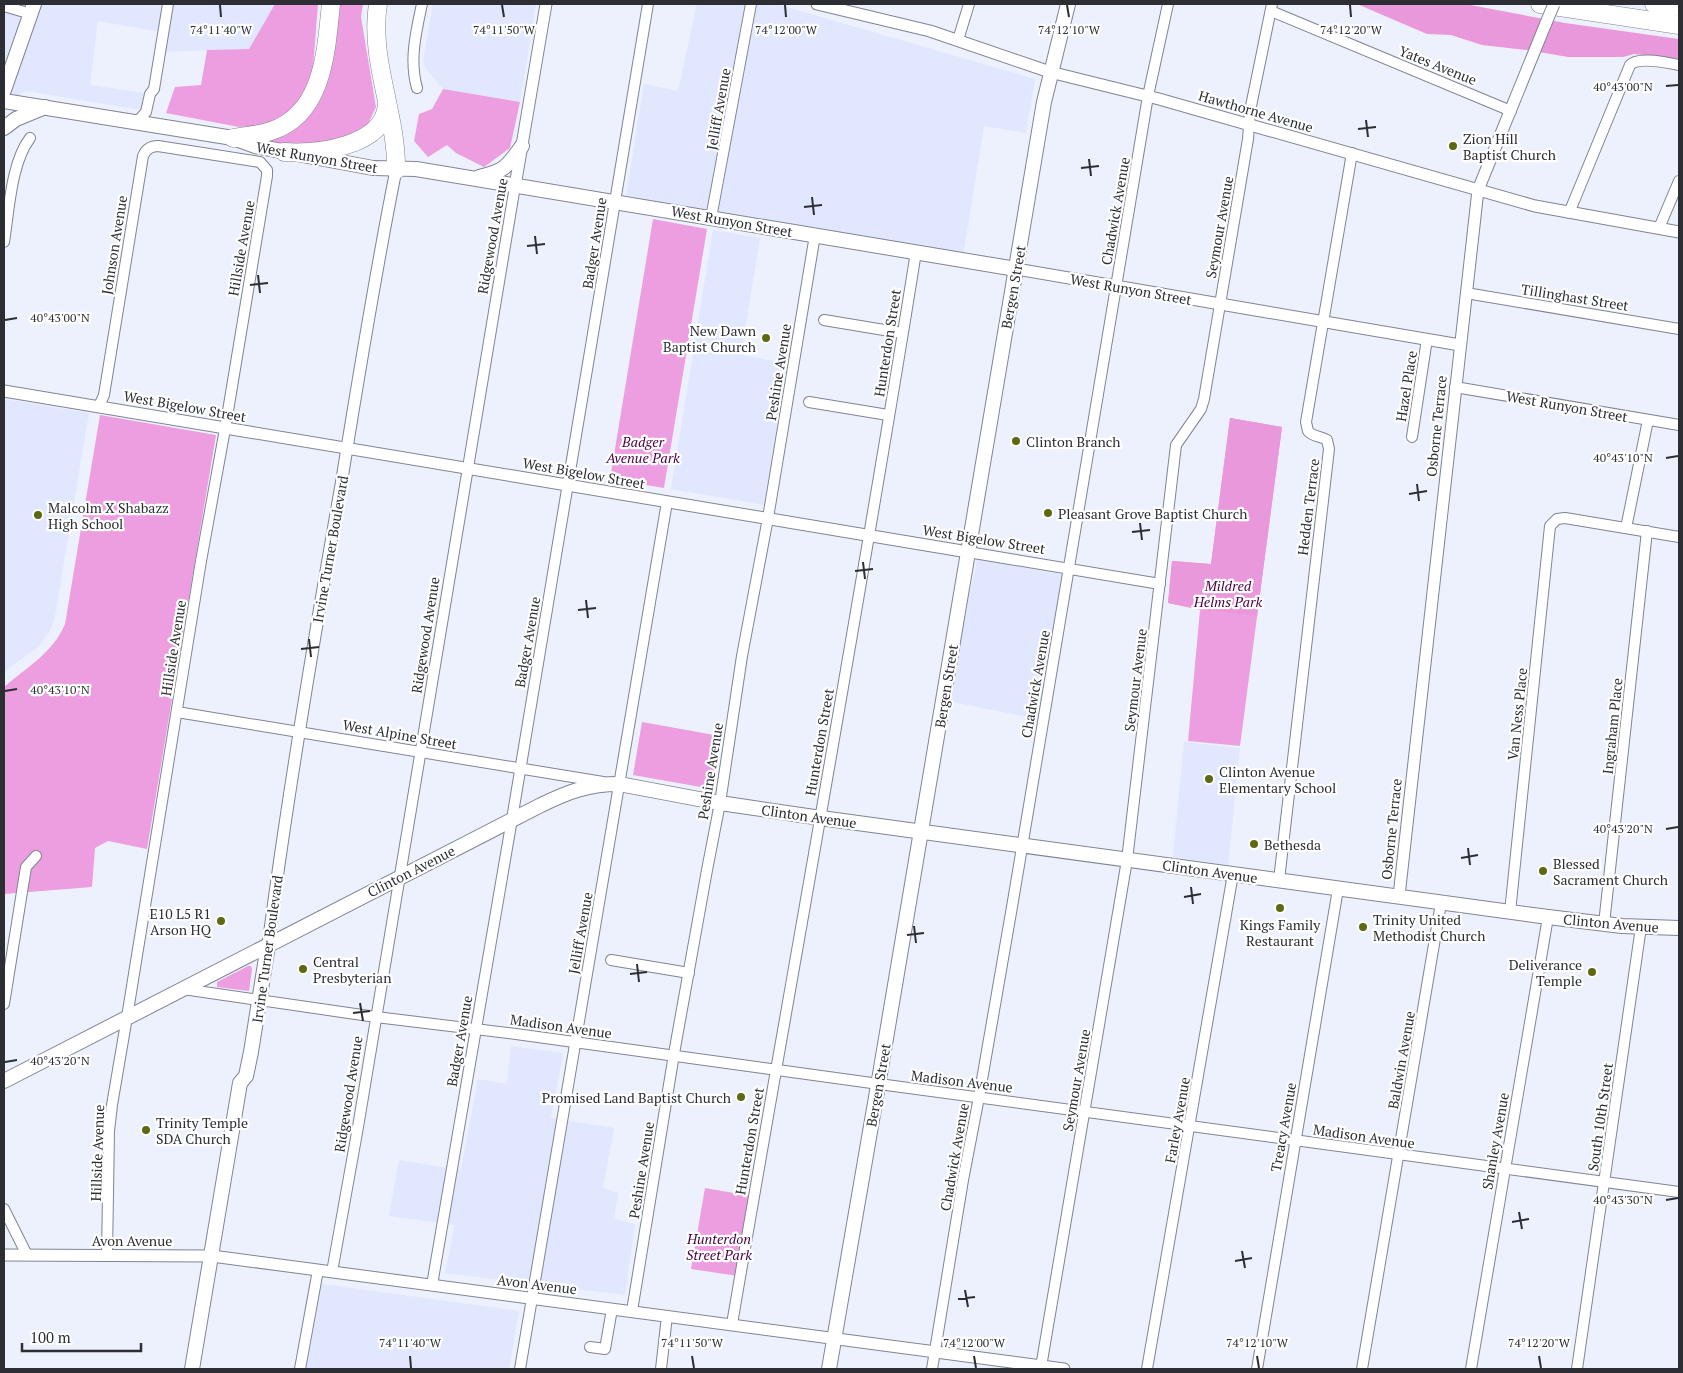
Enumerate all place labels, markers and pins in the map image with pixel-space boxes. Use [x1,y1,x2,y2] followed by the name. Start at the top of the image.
[1463,129,1556,164] place label: Zion Hill Baptist Church
[1447,140,1459,152] marker: Zion Hill Baptist Church
[663,321,757,356] place label: New Dawn Baptist Church
[760,332,772,344] marker: New Dawn Baptist Church
[1026,432,1121,451] place label: Clinton Branch
[1010,435,1022,447] marker: Clinton Branch
[48,498,169,533] place label: Malcolm X Shabazz High School
[1058,504,1247,523] place label: Pleasant Grove Baptist Church
[1042,507,1054,519] marker: Pleasant Grove Baptist Church
[32,509,44,521] marker: Malcolm X Shabazz High School
[1219,762,1336,797] place label: Clinton Avenue Elementary School
[1203,773,1215,785] marker: Clinton Avenue Elementary School
[1264,835,1321,854] place label: Bethesda
[1248,838,1260,850] marker: Bethesda
[1553,854,1668,889] place label: Blessed Sacrament Church
[1537,865,1549,877] marker: Blessed Sacrament Church
[1274,902,1286,914] marker: Kings Family Restaurant
[150,904,212,939] place label: E10 L5 R1 Arson HQ
[1373,910,1485,945] place label: Trinity United Methodist Church
[215,915,227,927] marker: E10 L5 R1 Arson HQ
[1240,915,1321,950] place label: Kings Family Restaurant
[1357,921,1369,933] marker: Trinity United Methodist Church
[313,952,392,987] place label: Central Presbyterian
[1509,955,1582,990] place label: Deliverance Temple
[297,963,309,975] marker: Central Presbyterian
[1586,966,1598,978] marker: Deliverance Temple
[542,1088,731,1107] place label: Promised Land Baptist Church
[735,1091,747,1103] marker: Promised Land Baptist Church
[156,1113,248,1148] place label: Trinity Temple SDA Church
[140,1124,152,1136] marker: Trinity Temple SDA Church

